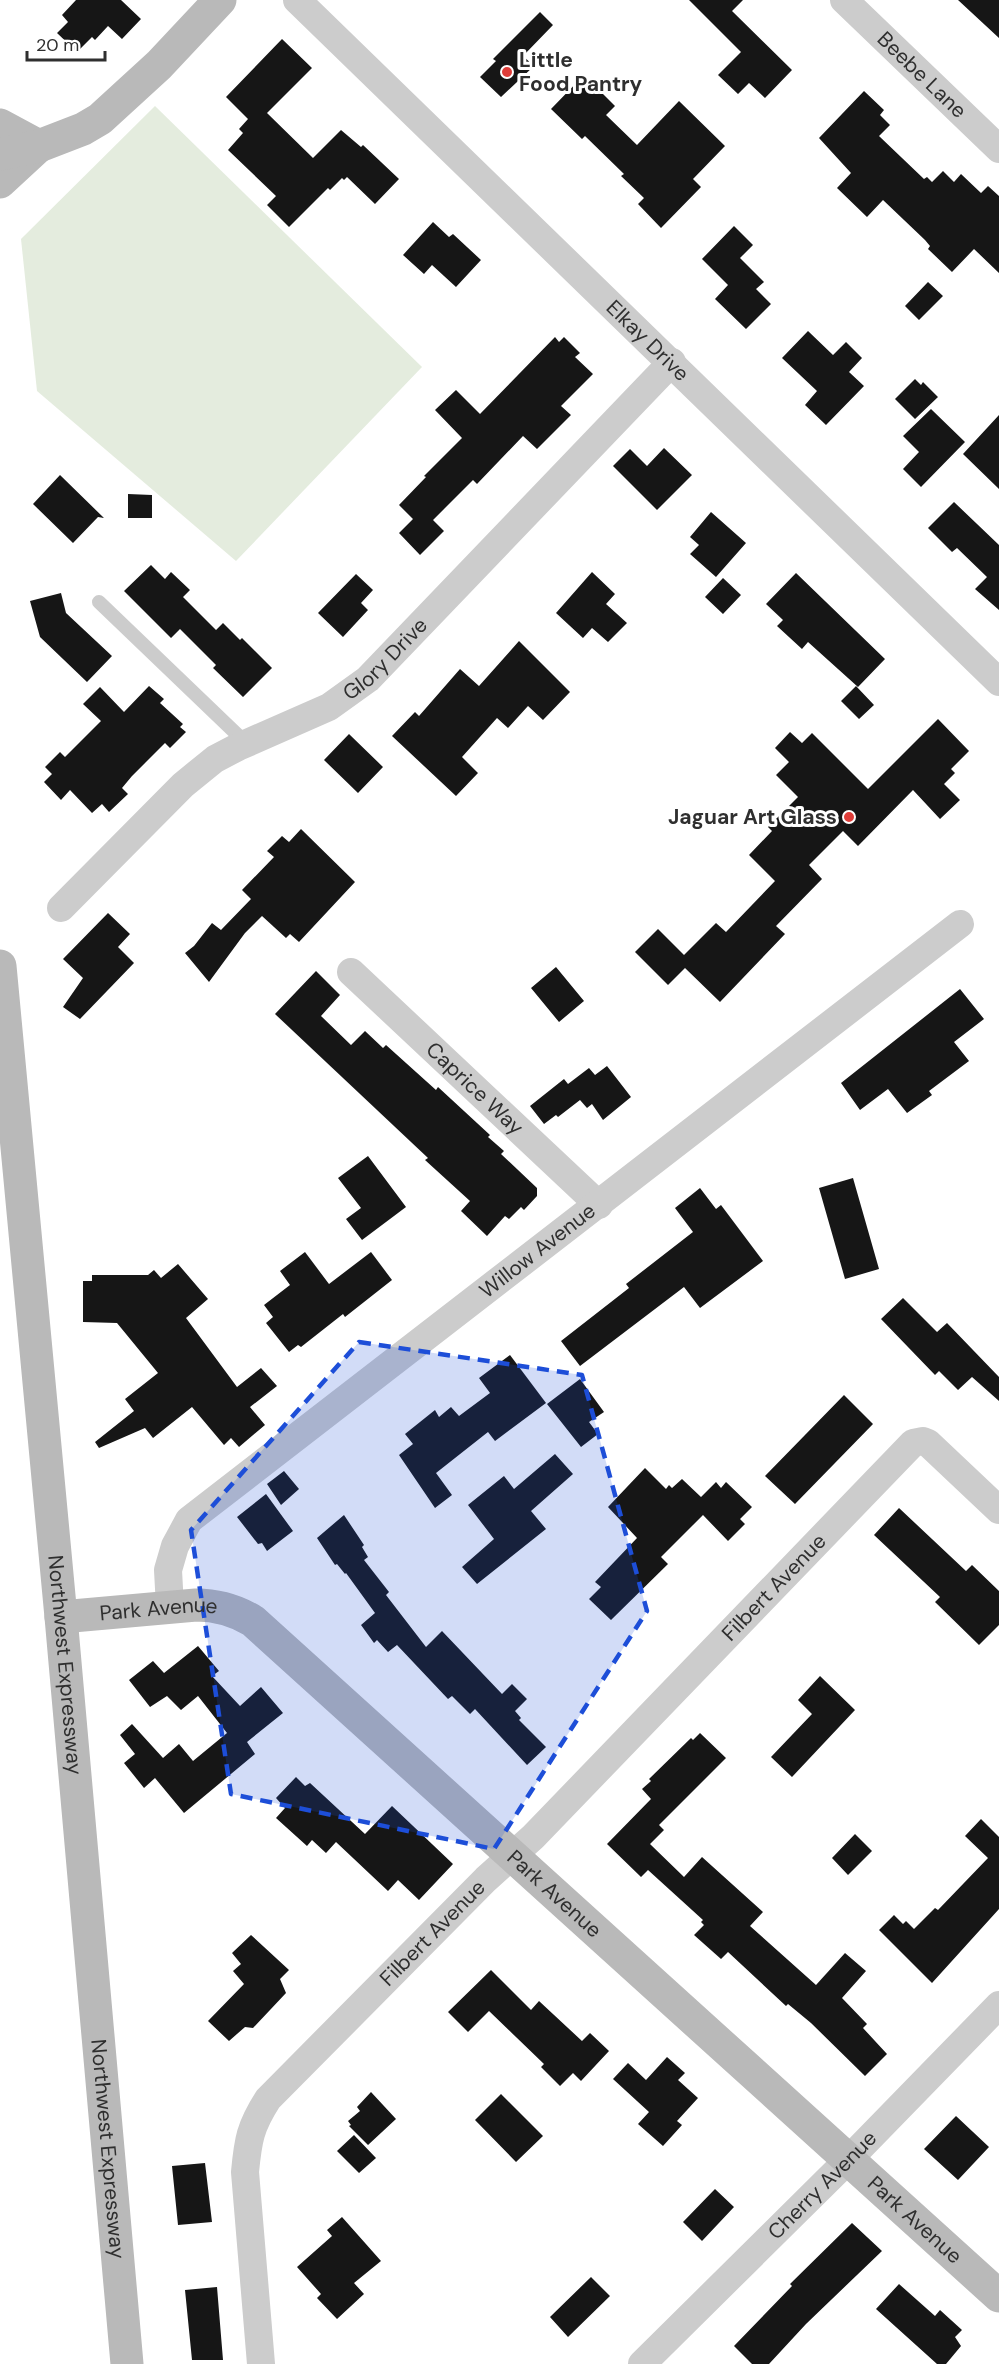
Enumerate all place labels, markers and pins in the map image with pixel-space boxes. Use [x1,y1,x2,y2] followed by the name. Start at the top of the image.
[519,46,643,98] place label: Little Food Pantry
[500,65,514,79] marker: Little Food Pantry
[668,803,837,831] place label: Jaguar Art Glass
[842,810,856,824] marker: Jaguar Art Glass

